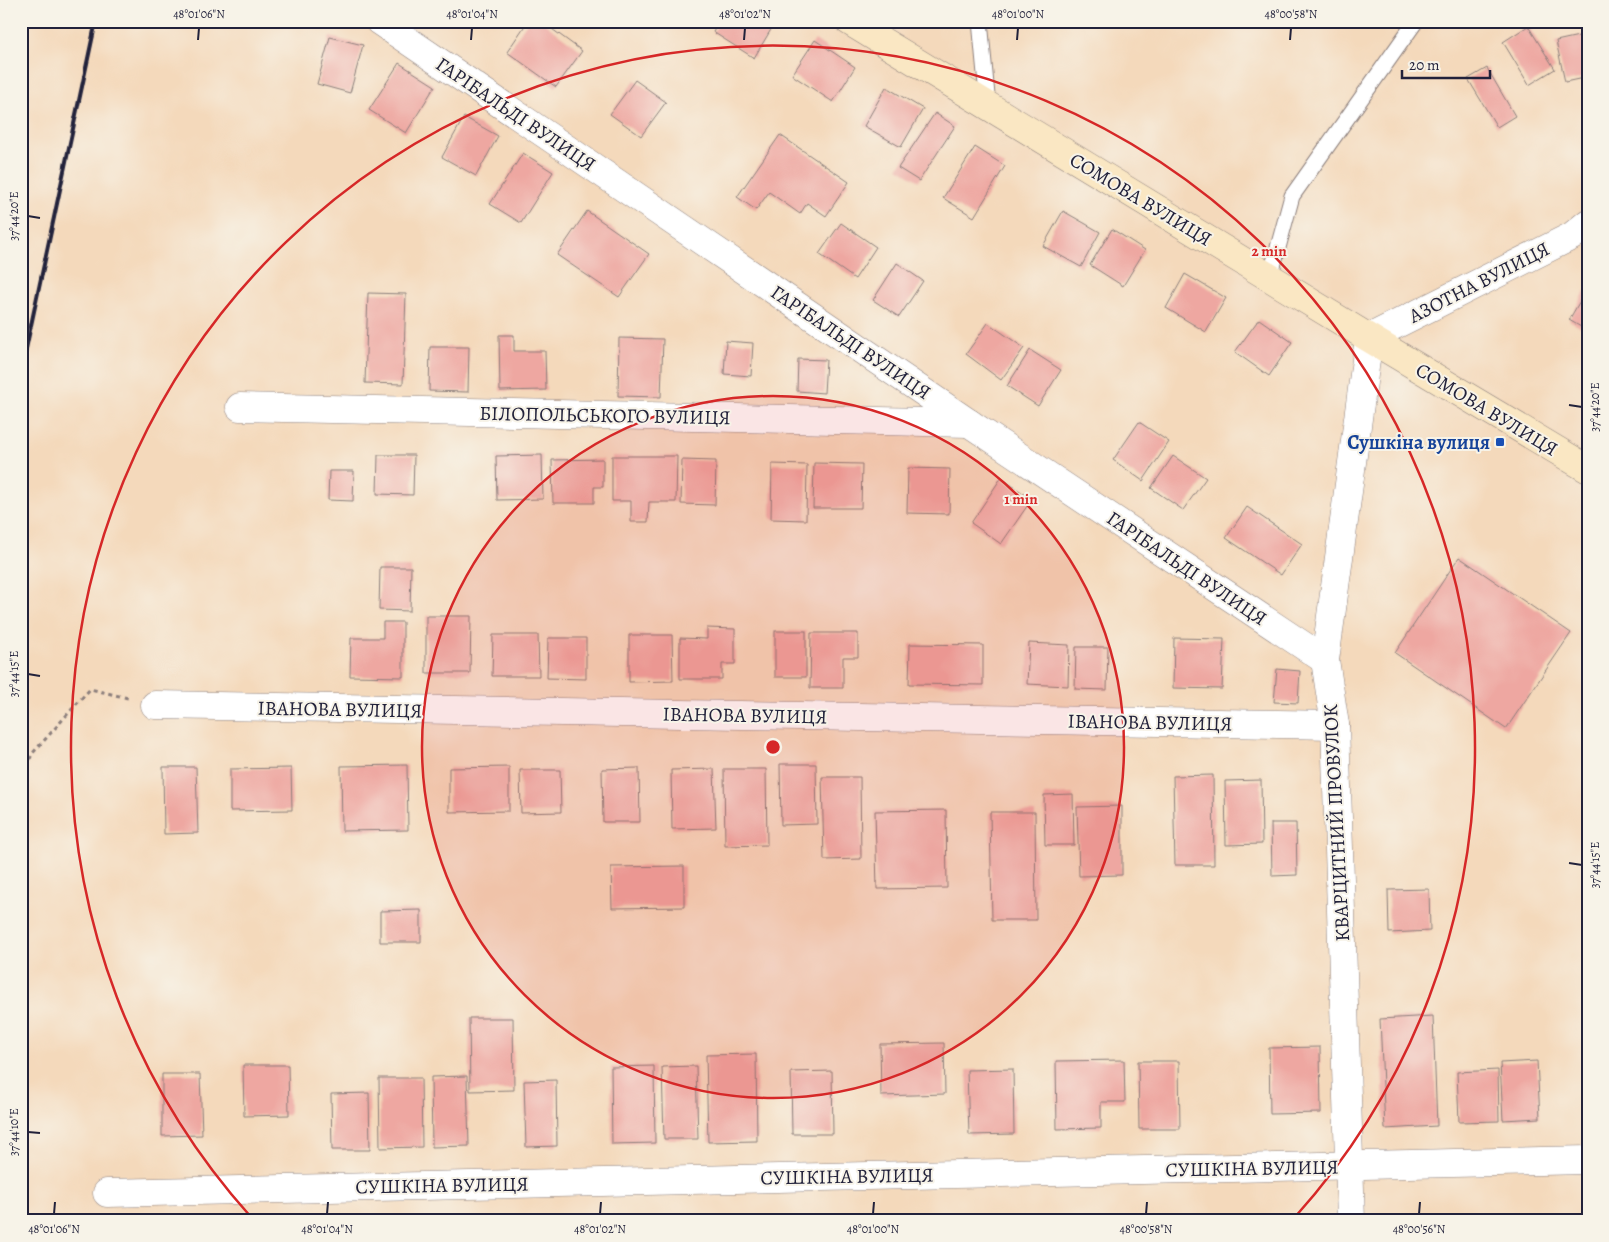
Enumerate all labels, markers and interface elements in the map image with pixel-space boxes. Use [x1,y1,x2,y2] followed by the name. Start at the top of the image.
[173,6,225,22] text: 48°01'06"N
[446,6,498,22] text: 48°01'04"N
[719,6,771,22] text: 48°01'02"N
[992,6,1045,22] text: 48°01'00"N
[1265,6,1318,22] text: 48°00'58"N
[1402,48,1489,80] scale bar
[430,51,601,178] street label: ГАРІБАЛЬДІ ВУЛИЦЯ
[1409,55,1440,75] text: 20 m
[1065,146,1217,253] street label: СОМОВА ВУЛИЦЯ
[6,191,22,241] text: 37°44'20"E
[1403,235,1554,330] street label: АЗОТНА ВУЛИЦЯ
[1251,241,1287,261] text: 2 min
[765,279,936,406] street label: ГАРІБАЛЬДІ ВУЛИЦЯ
[1411,356,1563,463] street label: СОМОВА ВУЛИЦЯ
[1587,382,1603,432] text: 37°44'20"E
[479,400,731,431] street label: БІЛОПОЛЬСЬКОГО ВУЛИЦЯ
[1347,429,1490,456] place label: Сушкіна вулиця
[1494,436,1506,448] marker: Сушкіна вулиця
[1004,489,1038,509] text: 1 min
[1101,505,1272,632] street label: ГАРІБАЛЬДІ ВУЛИЦЯ
[6,651,22,697] text: 37°44'15"E
[257,695,423,724] street label: ІВАНОВА ВУЛИЦЯ
[662,701,828,730] street label: ІВАНОВА ВУЛИЦЯ
[1317,703,1356,942] street label: КВАРЦИТНИЙ ПРОВУЛОК
[1067,708,1233,737] street label: ІВАНОВА ВУЛИЦЯ
[764,738,782,756] centre of rings
[1587,842,1603,888] text: 37°44'15"E
[6,1108,22,1156] text: 37°44'10"E
[1165,1153,1339,1184] street label: СУШКІНА ВУЛИЦЯ
[760,1161,934,1192] street label: СУШКІНА ВУЛИЦЯ
[355,1170,529,1201] street label: СУШКІНА ВУЛИЦЯ
[28,1221,80,1237] text: 48°01'06"N
[301,1221,353,1237] text: 48°01'04"N
[574,1221,626,1237] text: 48°01'02"N
[847,1221,900,1237] text: 48°01'00"N
[1120,1221,1173,1237] text: 48°00'58"N
[1393,1221,1446,1237] text: 48°00'56"N

